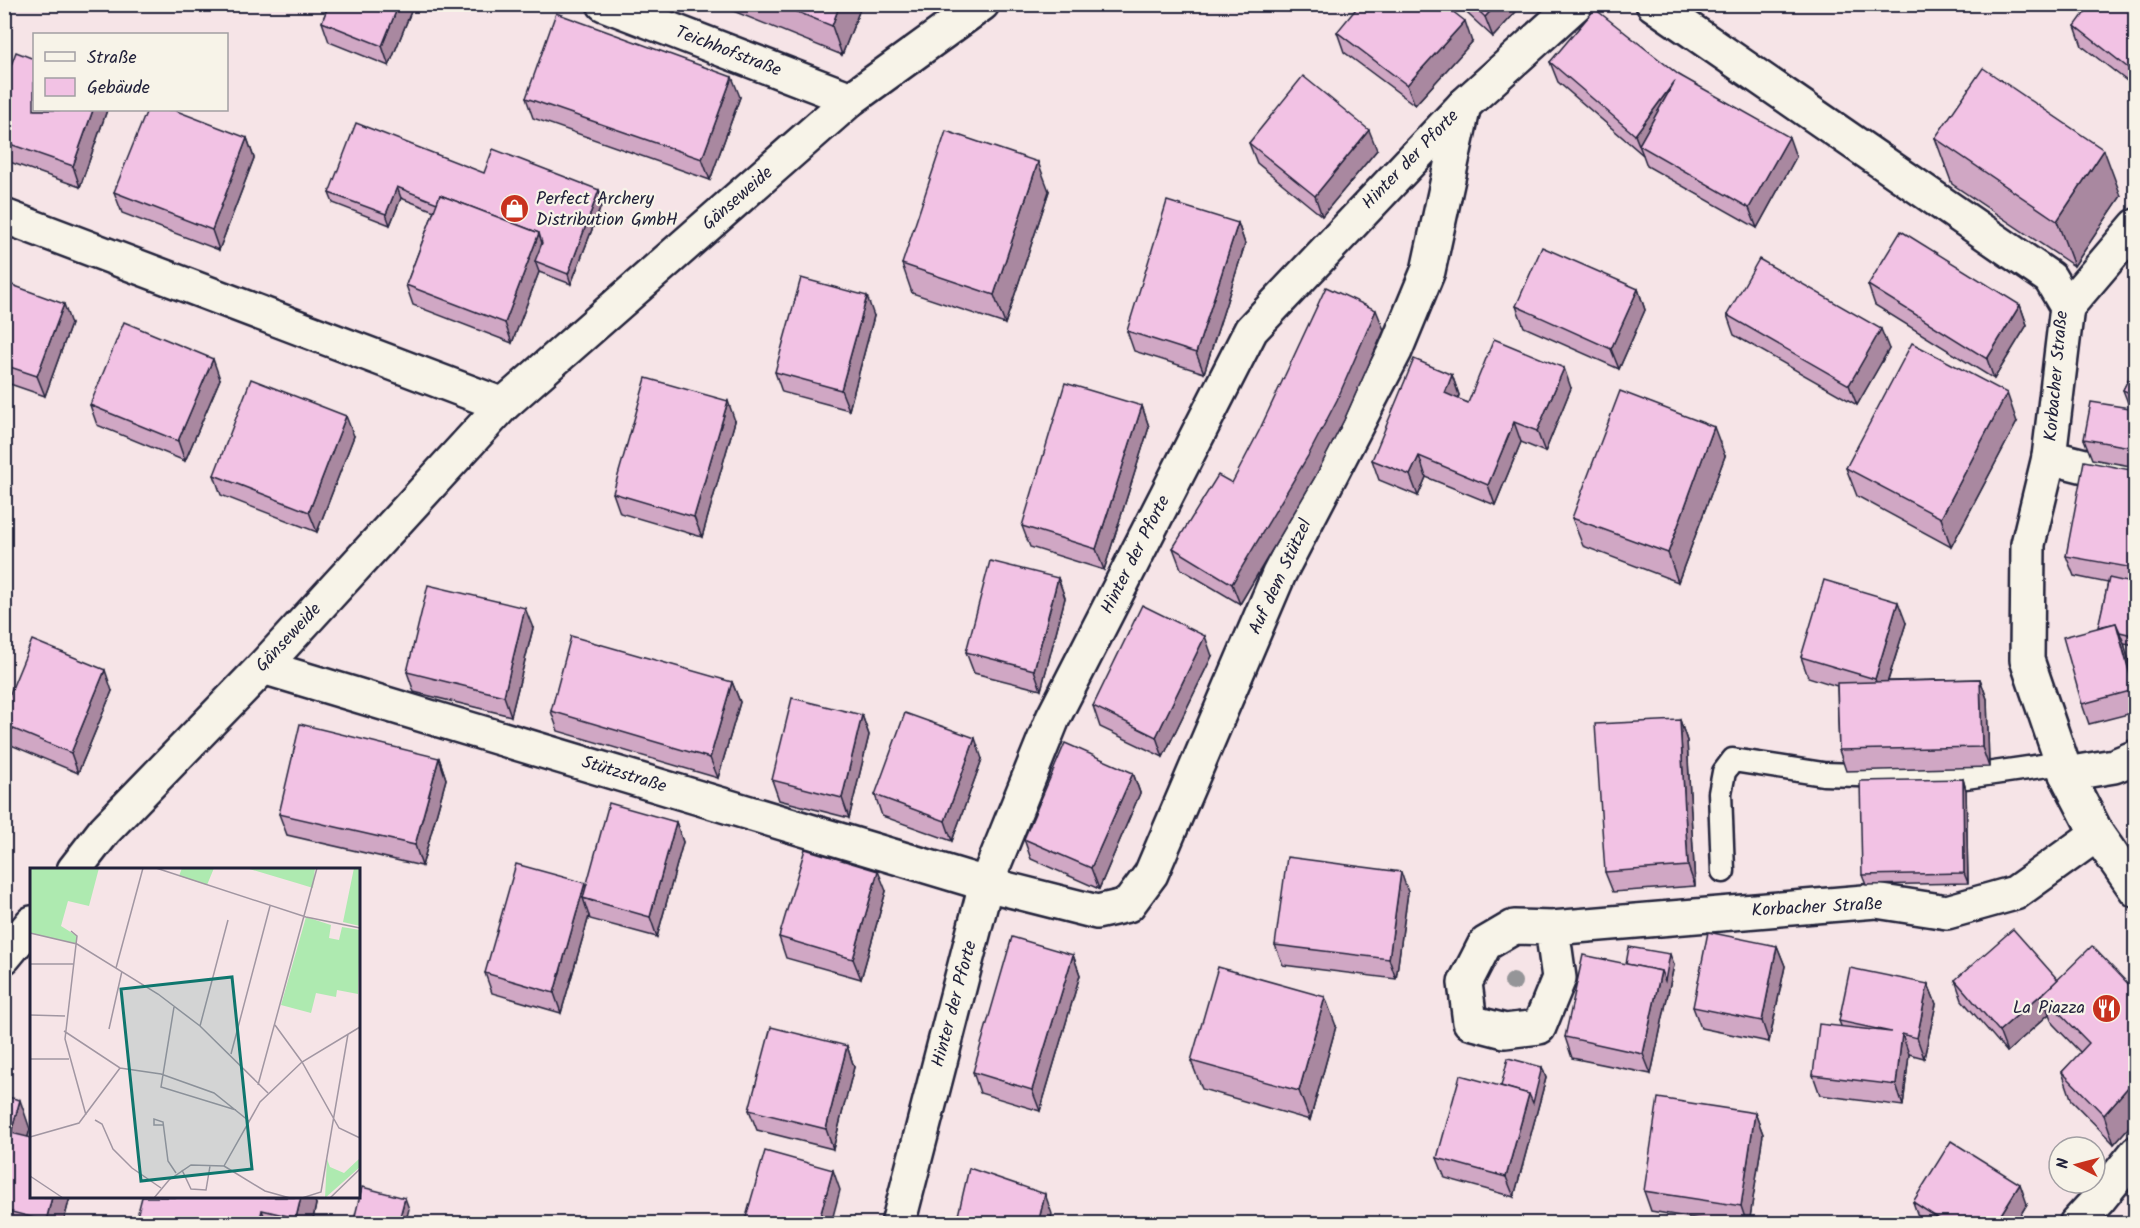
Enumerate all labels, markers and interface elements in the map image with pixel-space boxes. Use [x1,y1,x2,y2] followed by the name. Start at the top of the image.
[671,18,785,86] street label: Teichhofstraße
[33,33,228,111] legend
[87,44,137,73] text: Straße
[87,74,150,103] text: Gebäude
[1355,103,1467,217] street label: Hinter der Pforte
[696,160,780,238] street label: Gänseweide
[536,185,678,235] place label: Perfect Archery Distribution GmbH
[499,193,531,225] shop icon: Perfect Archery Distribution GmbH
[2037,309,2077,443] street label: Korbacher Straße
[1094,490,1178,620] street label: Hinter der Pforte
[1241,514,1321,640] street label: Auf dem Stützel
[249,597,329,679] street label: Gänseweide
[578,748,670,802] street label: Stützstraße
[30,868,360,1198] inset map
[1751,890,1883,926] street label: Korbacher Straße
[924,937,986,1071] street label: Hinter der Pforte
[2090,992,2122,1024] restaurant icon: La Piazza
[2013,994,2085,1023] place label: La Piazza
[2047,1135,2107,1195] north arrow
[2051,1157,2077,1170] text: N

